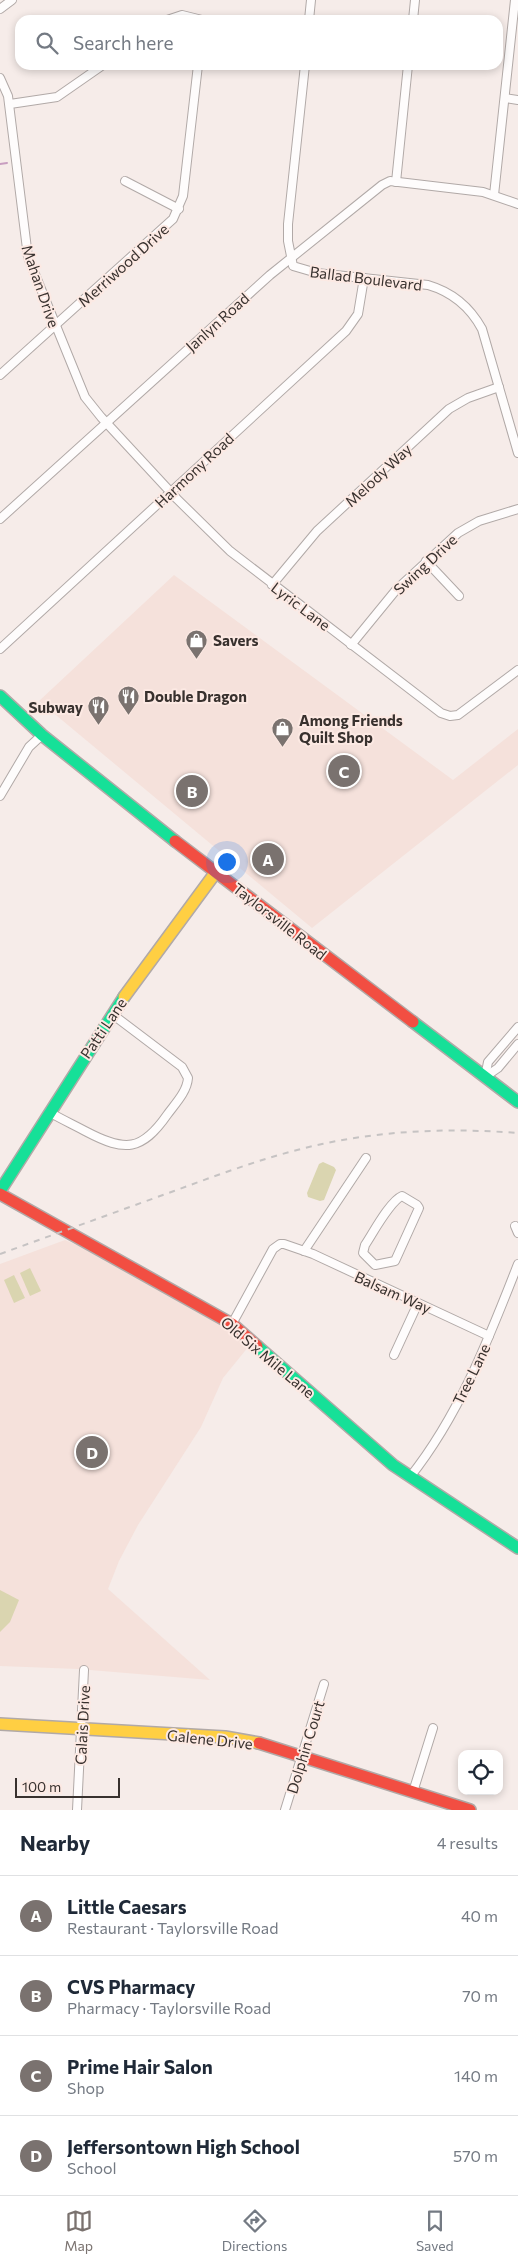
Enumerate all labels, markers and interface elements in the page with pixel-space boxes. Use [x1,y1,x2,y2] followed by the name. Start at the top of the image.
[15,15,503,70] search box
[33,29,61,57] icon: search
[73,31,173,54] text: Search here
[74,220,172,310] street label: Merriwood Drive
[18,242,64,330] street label: Mahan Drive
[309,262,423,294] street label: Ballad Boulevard
[182,289,252,355] street label: Janlyn Road
[151,429,237,511] street label: Harmony Road
[341,440,415,510] street label: Melody Way
[390,530,461,598] street label: Swing Drive
[268,578,334,634] street label: Lyric Lane
[185,628,209,659] shop icon: Savers
[213,631,258,649] place label: Savers
[116,684,140,715] restaurant icon: Double Dragon
[144,687,247,705] place label: Double Dragon
[87,695,111,726] restaurant icon: Subway
[29,698,84,716] place label: Subway
[299,711,403,746] place label: Among Friends Quilt Shop
[271,717,295,748] shop icon: Among Friends Quilt Shop
[328,752,360,790] pin: C
[176,772,208,810] pin: B
[252,840,284,878] pin: A
[214,849,240,875] your location
[230,879,330,963] street label: Taylorsville Road
[76,994,130,1062] street label: Patti Lane
[352,1267,434,1317] street label: Balsam Way
[217,1313,319,1402] street label: Old Six Mile Lane
[449,1340,494,1407] street label: Tree Lane
[76,1433,108,1471] pin: D
[71,1685,93,1765] street label: Calais Drive
[282,1698,328,1796] street label: Dolphin Court
[166,1726,254,1752] street label: Galene Drive
[458,1750,503,1795] map controls
[458,1750,503,1795] button: locate
[15,1775,120,1798] scale bar
[22,1778,61,1795] text: 100 m
[20,1830,90,1855] text: Nearby
[437,1833,498,1852] text: 4 results
[67,1895,187,1918] text: Little Caesars
[30,1906,42,1925] text: A
[461,1906,498,1925] text: 40 m
[67,1918,278,1937] text: Restaurant · Taylorsville Road
[67,1975,196,1998] text: CVS Pharmacy
[31,1986,41,2005] text: B
[462,1986,498,2005] text: 70 m
[67,1998,271,2017] text: Pharmacy · Taylorsville Road
[67,2055,213,2078] text: Prime Hair Salon
[31,2066,41,2085] text: C
[454,2066,498,2085] text: 140 m
[67,2078,105,2097] text: Shop
[67,2135,300,2158] text: Jeffersontown High School
[30,2146,42,2165] text: D
[453,2146,498,2165] text: 570 m
[67,2158,117,2177] text: School
[64,2207,93,2254] tab: Map
[222,2207,287,2254] tab: Directions
[416,2207,454,2254] tab: Saved

